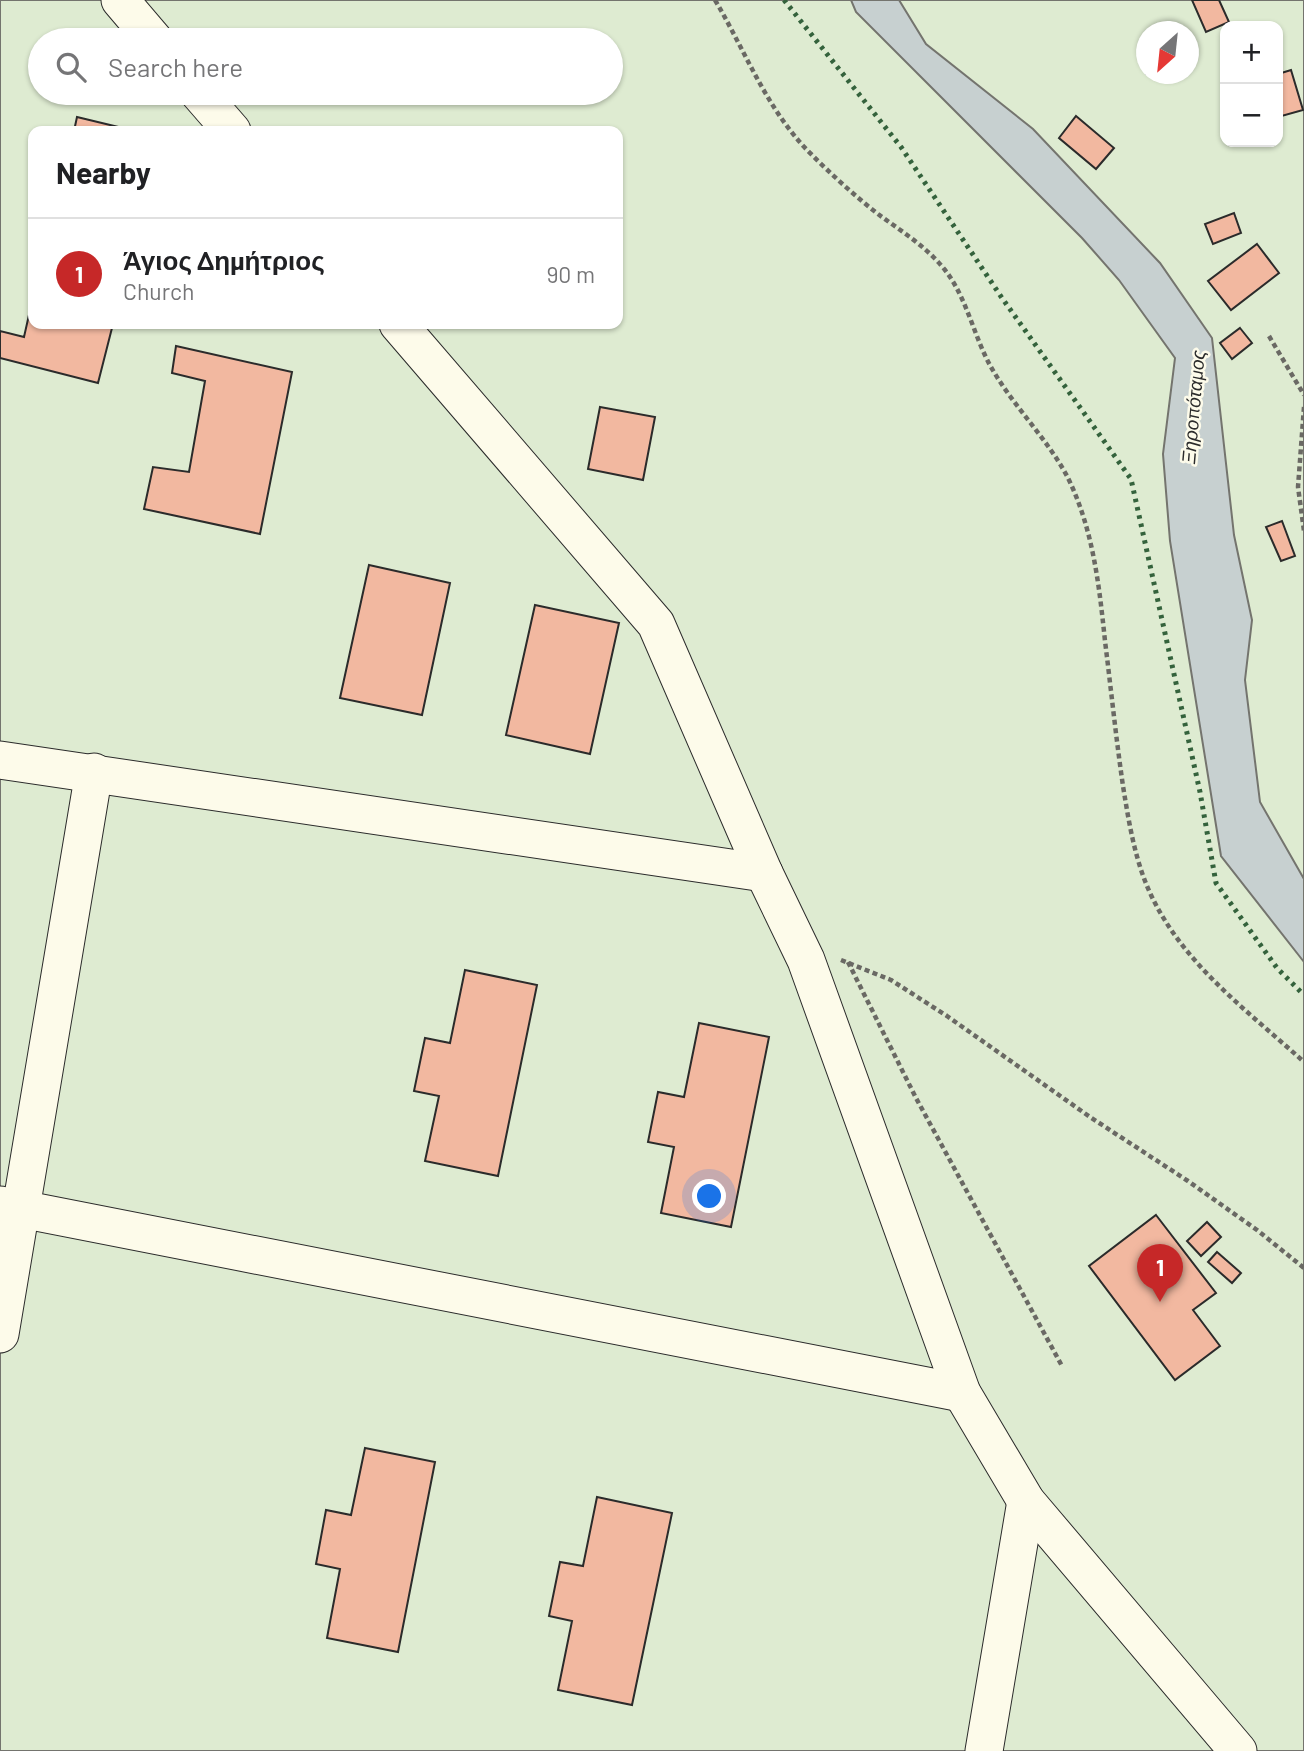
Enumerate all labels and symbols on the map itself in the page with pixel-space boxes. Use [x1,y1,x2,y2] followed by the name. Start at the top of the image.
[1136,21,1199,84] north arrow
[1176,348,1209,466] water label: Ξηροπόταμος
[692,1179,726,1213] your location
[1137,1244,1183,1302] pin: 1

